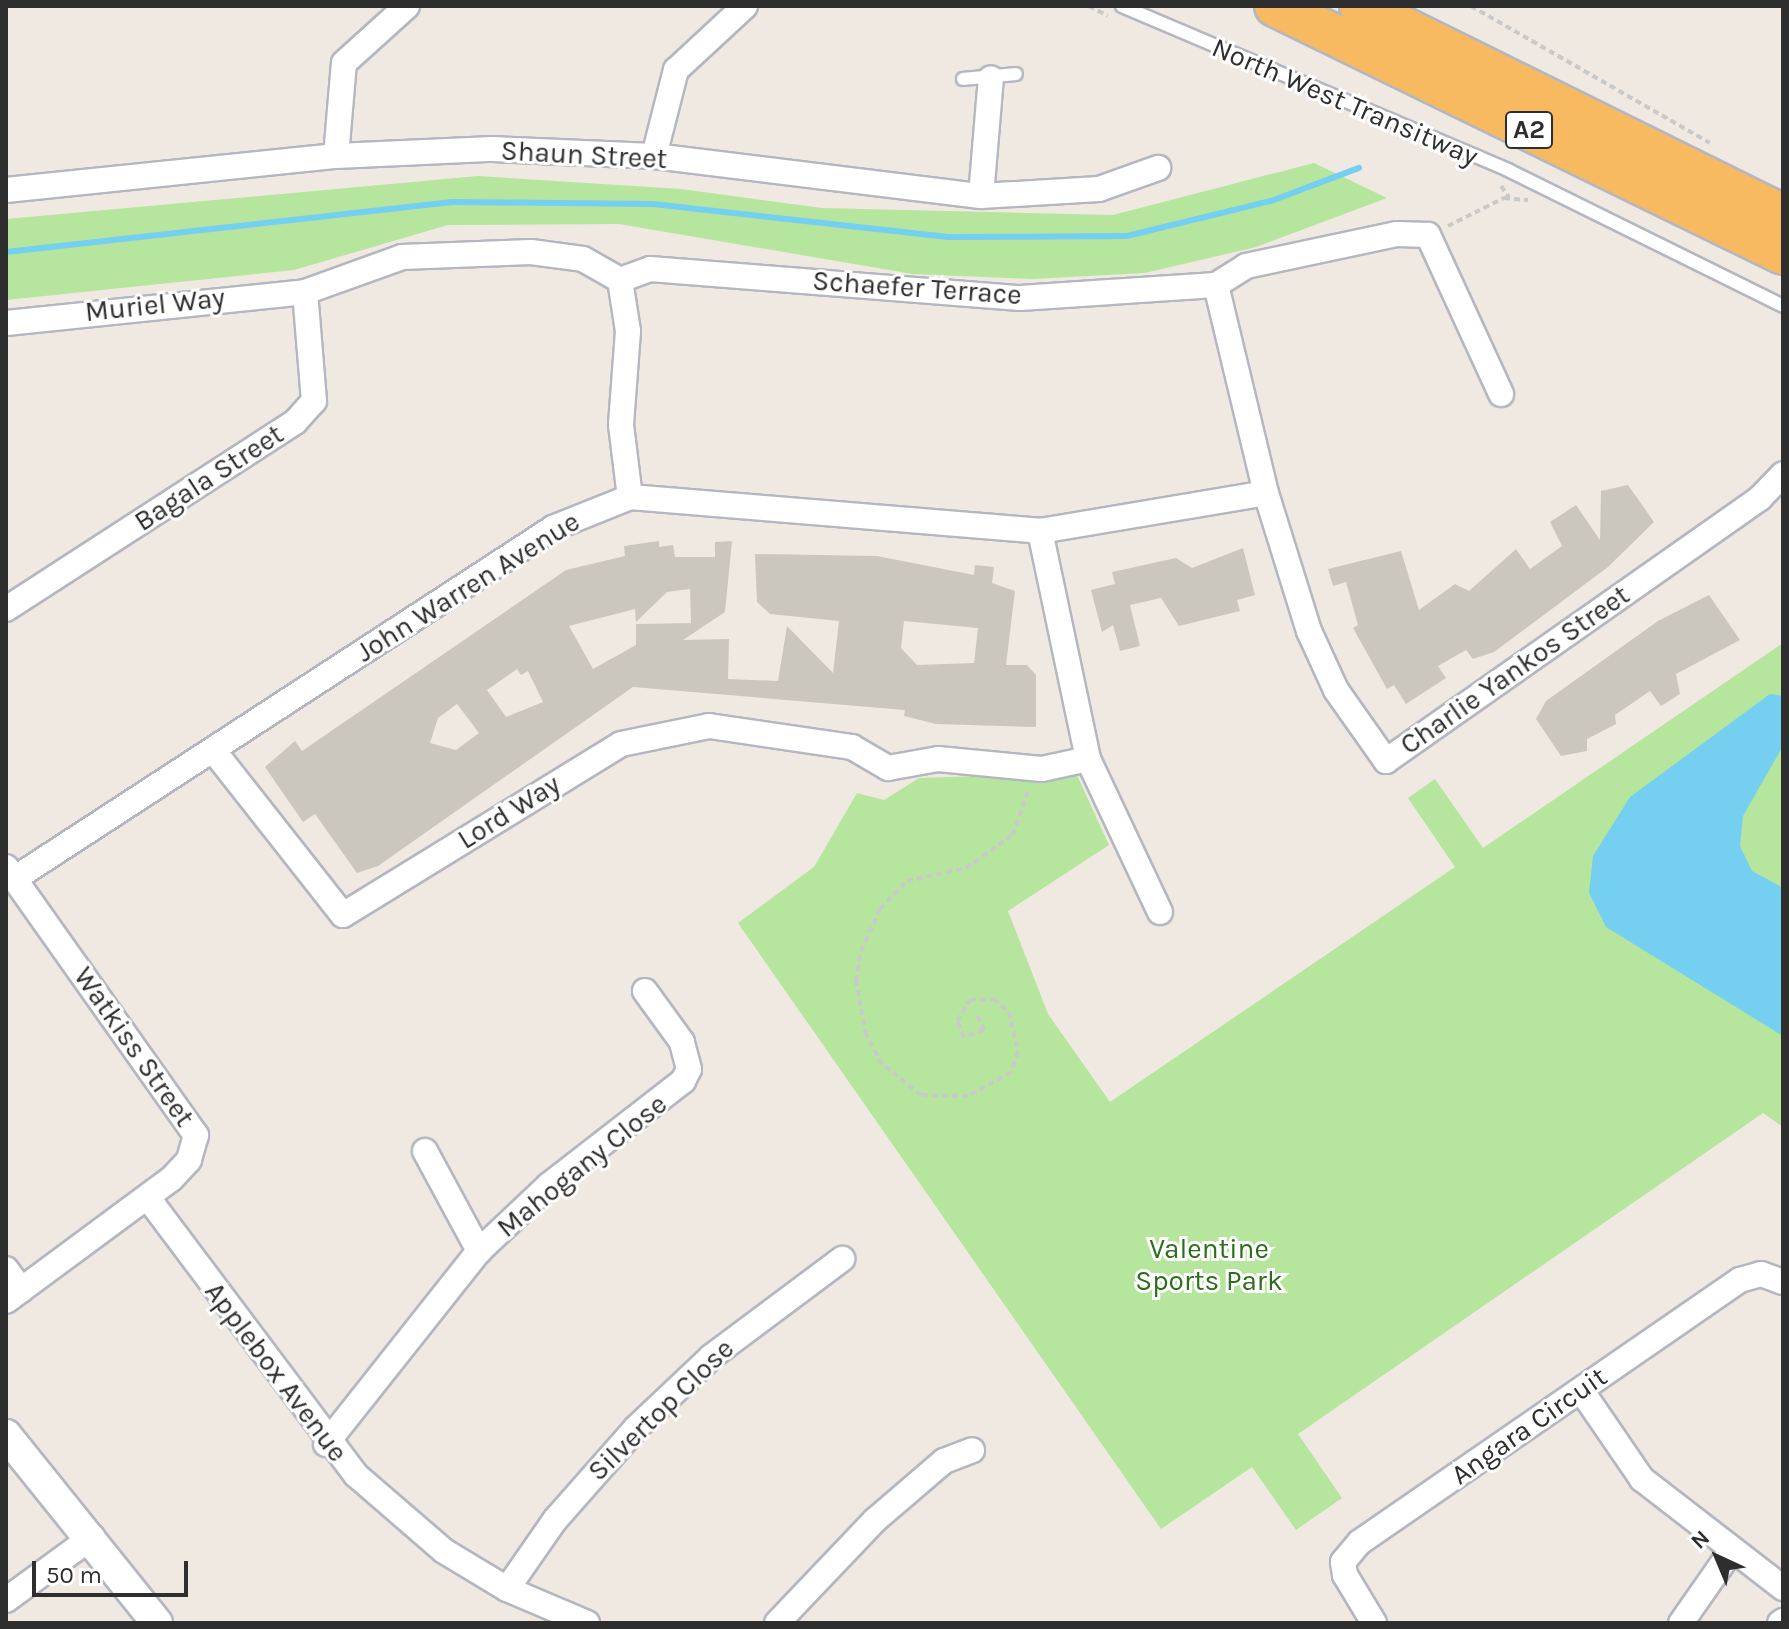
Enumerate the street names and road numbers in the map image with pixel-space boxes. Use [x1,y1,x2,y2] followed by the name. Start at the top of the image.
[1207,31,1483,173] street label: North West Transitway
[1505,108,1553,152] road number: A2
[500,134,668,176] street label: Shaun Street
[811,264,1023,312] street label: Schaefer Terrace
[83,281,227,329] street label: Muriel Way
[128,417,290,539] street label: Bagala Street
[350,505,586,669] street label: John Warren Avenue
[1394,578,1636,762] street label: Charlie Yankos Street
[452,767,566,857] street label: Lord Way
[67,961,201,1133] street label: Watkiss Street
[490,1087,674,1245] street label: Mahogany Close
[198,1276,354,1468] street label: Applebox Avenue
[581,1332,741,1488] street label: Silvertop Close
[1445,1360,1613,1492] street label: Angara Circuit

